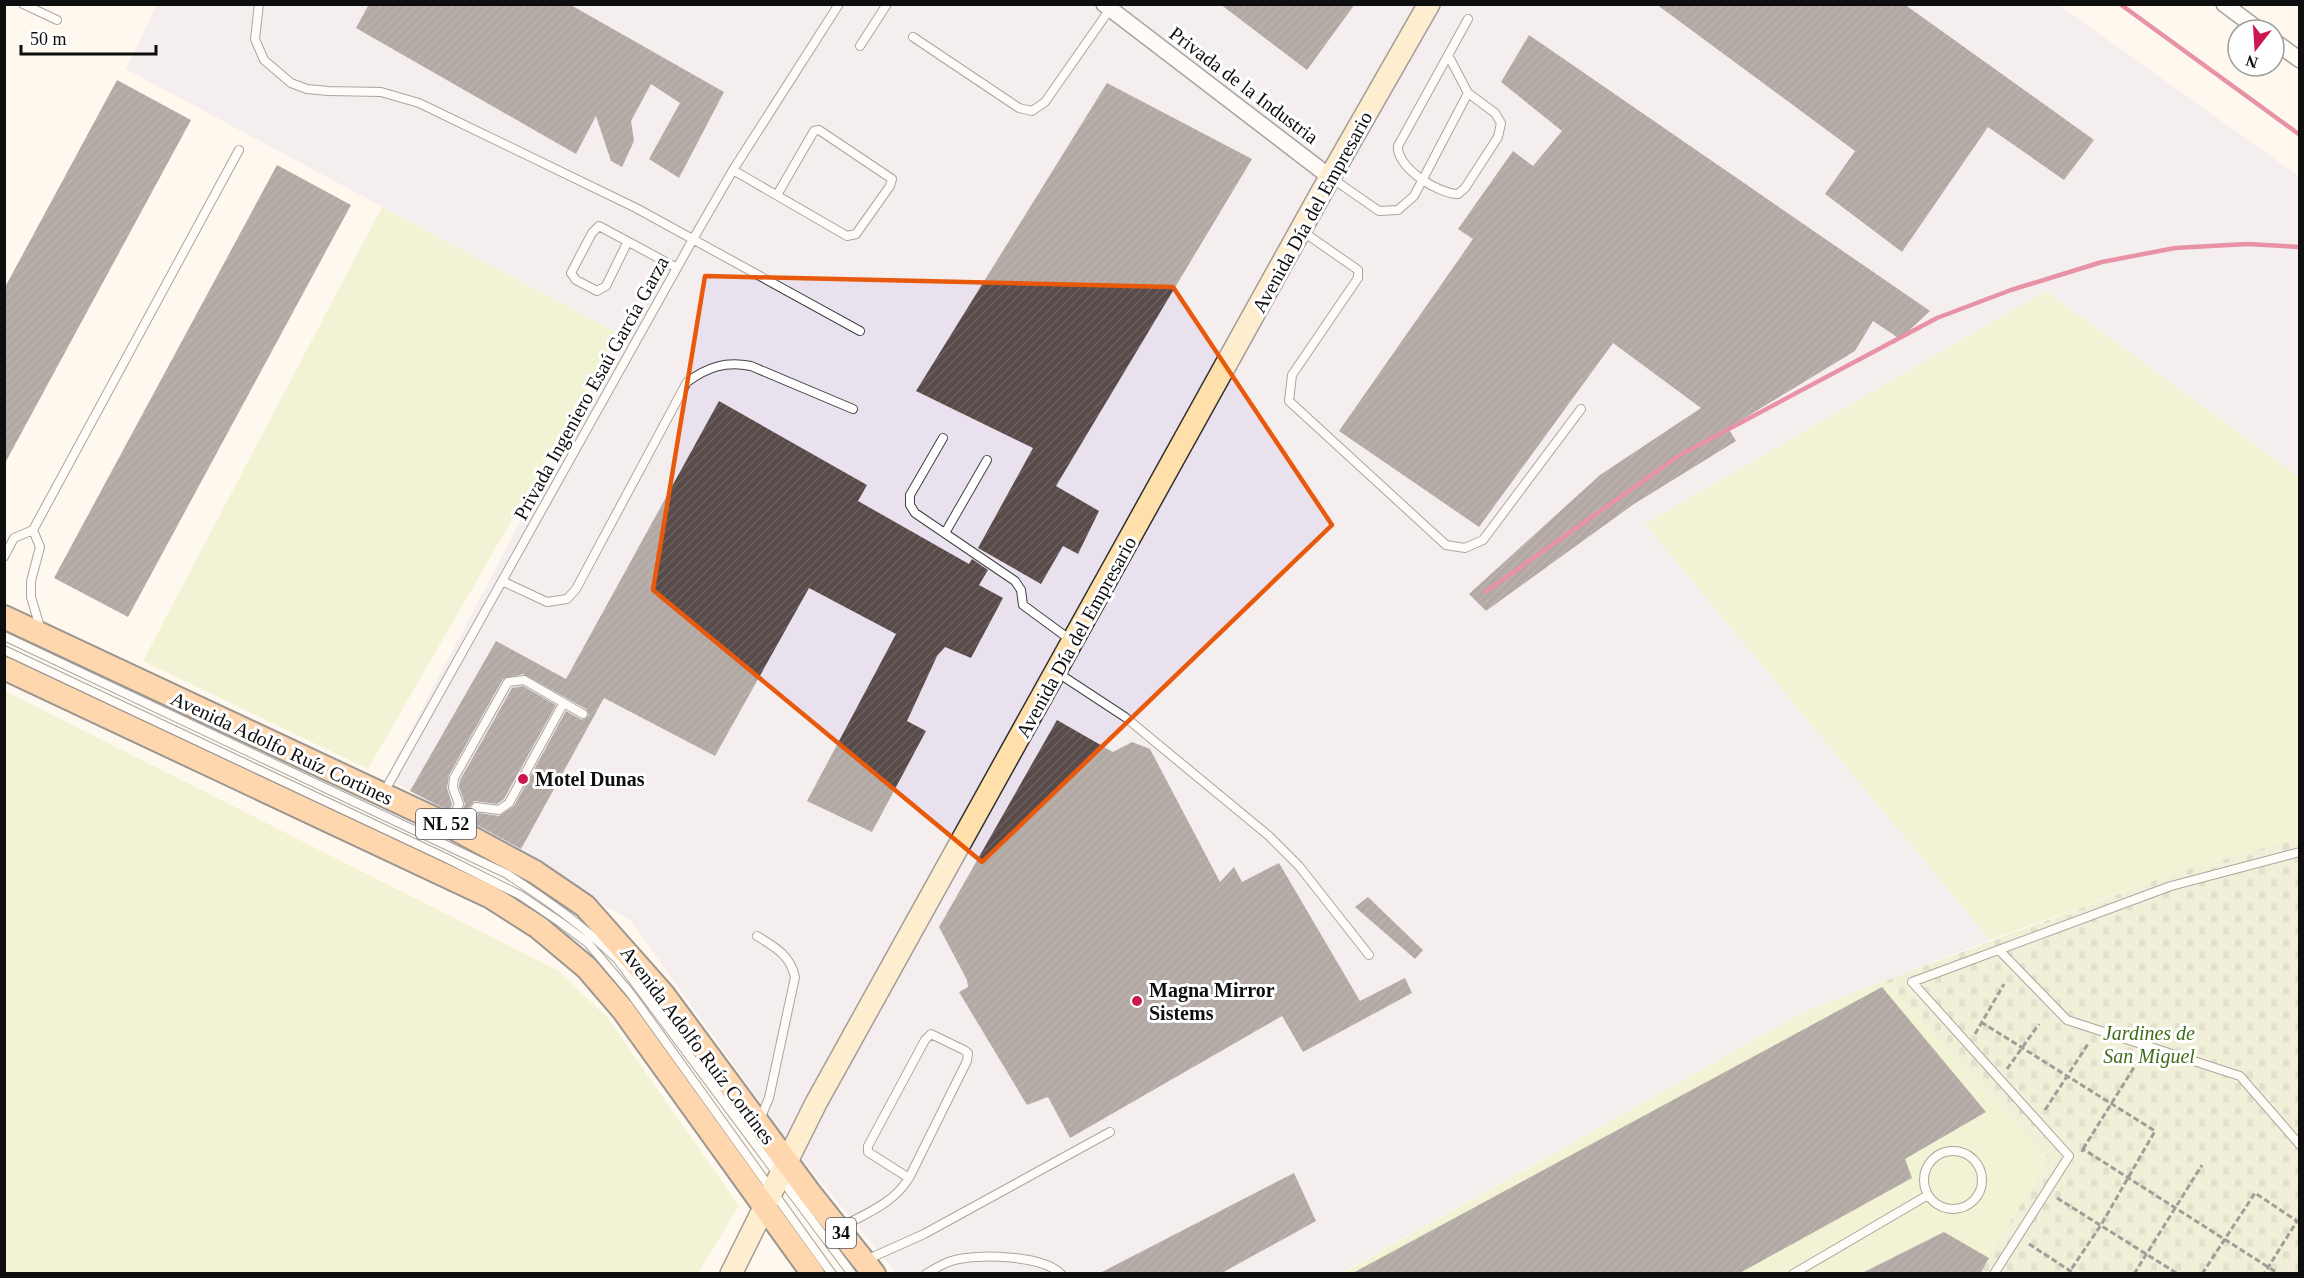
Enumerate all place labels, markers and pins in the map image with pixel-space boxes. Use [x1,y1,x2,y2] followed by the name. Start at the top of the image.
[535,768,645,790] place label: Motel Dunas
[516,772,530,786] marker: Motel Dunas
[1149,979,1275,1024] place label: Magna Mirror Sistems
[1130,994,1144,1008] marker: Magna Mirror Sistems

